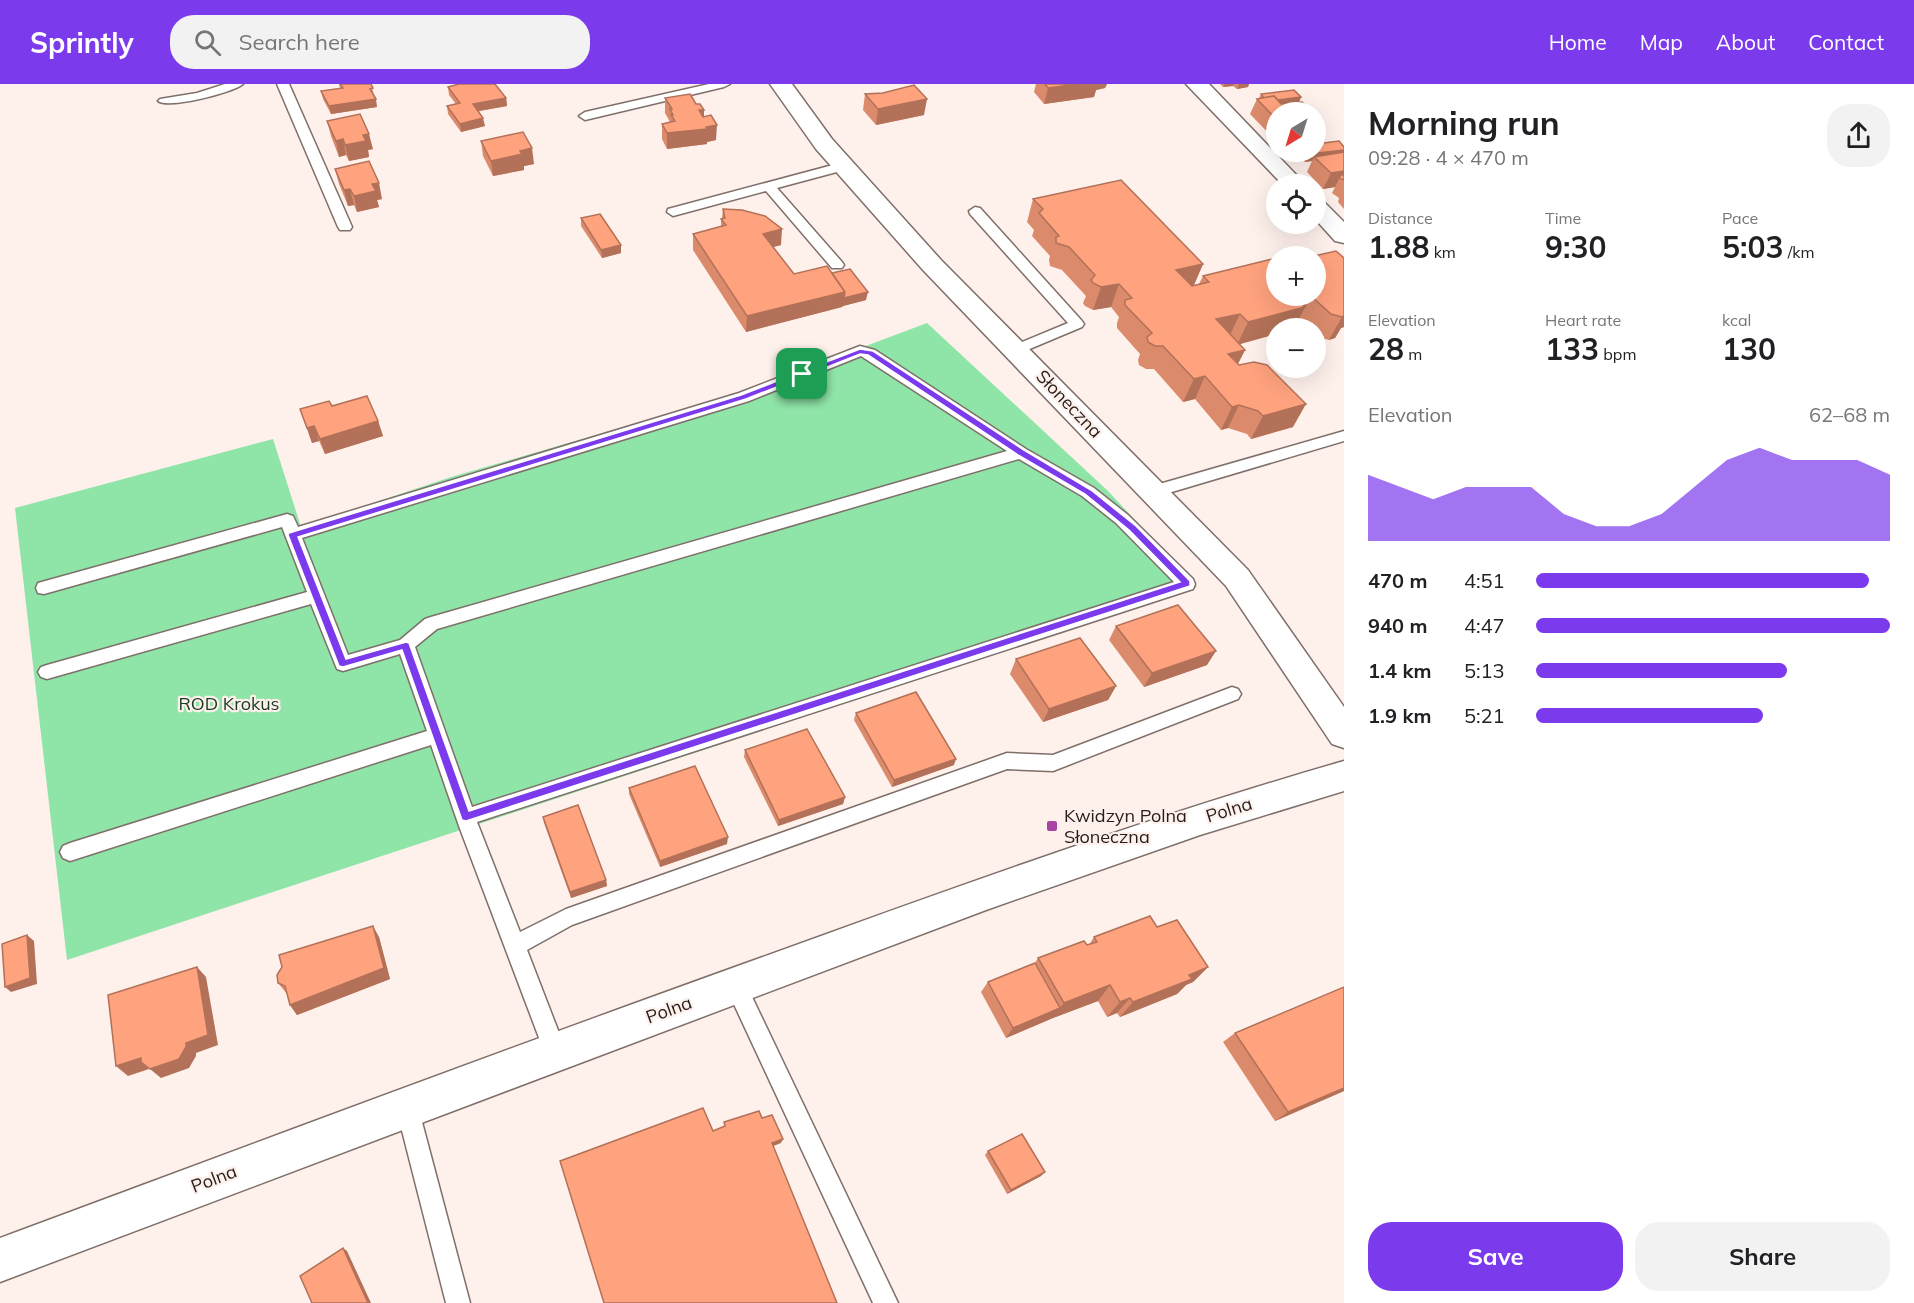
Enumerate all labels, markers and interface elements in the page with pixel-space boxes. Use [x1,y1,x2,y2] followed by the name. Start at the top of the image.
[170,15,590,69] search box
[30,25,134,60] text: Sprintly
[191,26,224,59] icon: search
[239,28,360,56] text: Search here
[1549,29,1607,55] text: Home
[1640,29,1683,55] text: Map
[1716,29,1775,55] text: About
[1808,29,1884,55] text: Contact
[1266,102,1326,162] north arrow
[1266,102,1326,378] map controls
[1368,102,1560,143] text: Morning run
[1827,104,1890,167] button: share
[1368,145,1529,170] text: 09:28 · 4 × 470 m
[1266,174,1326,234] button: locate
[1368,208,1433,228] text: Distance
[1545,208,1581,228] text: Time
[1722,208,1758,228] text: Pace
[1368,228,1429,266] text: 1.88
[1545,228,1606,266] text: 9:30
[1722,228,1783,266] text: 5:03
[1429,242,1456,262] text: km
[1783,242,1814,262] text: /km
[1266,246,1326,306] button: +
[1368,310,1436,330] text: Elevation
[1545,310,1621,330] text: Heart rate
[1722,310,1751,330] text: kcal
[1266,318,1326,378] button: −
[1368,330,1404,368] text: 28
[1545,330,1599,368] text: 133
[1722,330,1776,368] text: 130
[1404,344,1422,364] text: m
[1599,344,1636,364] text: bpm
[776,348,827,399] pin
[785,357,818,390] icon: arrive
[1031,365,1107,442] street label: Słoneczna
[1368,402,1453,427] text: Elevation
[1809,402,1890,427] text: 62–68 m
[1368,568,1427,593] text: 470 m
[1464,568,1505,593] text: 4:51
[1368,613,1427,638] text: 940 m
[1464,613,1505,638] text: 4:47
[1368,658,1431,683] text: 1.4 km
[1464,658,1505,683] text: 5:13
[178,692,280,715] park label: ROD Krokus
[1368,703,1431,728] text: 1.9 km
[1464,703,1505,728] text: 5:21
[1203,792,1255,827] street label: Polna
[1064,804,1187,848] place label: Kwidzyn Polna Słoneczna
[1045,819,1059,833] marker: Kwidzyn Polna Słoneczna
[643,991,695,1028] street label: Polna
[188,1159,240,1198] street label: Polna
[1368,1222,1623,1291] button: Save
[1635,1222,1890,1291] button: Share

